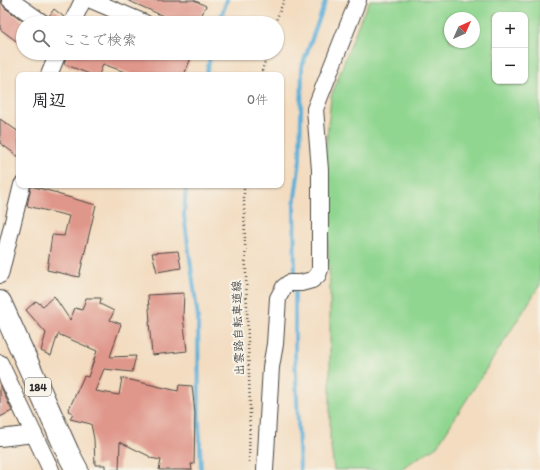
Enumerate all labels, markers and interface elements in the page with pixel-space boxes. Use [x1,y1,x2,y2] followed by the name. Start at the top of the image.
[444,12,480,48] north arrow
[492,12,528,84] map controls
[492,12,528,48] button: +
[16,16,284,60] search box
[30,27,52,49] icon: search
[62,31,137,49] text: ここで検索
[492,48,528,84] button: −
[32,90,66,110] text: 周辺
[247,92,268,107] text: 0件
[229,280,247,376] street label: 出雲路自転車道線
[25,378,51,396] road number: 184

